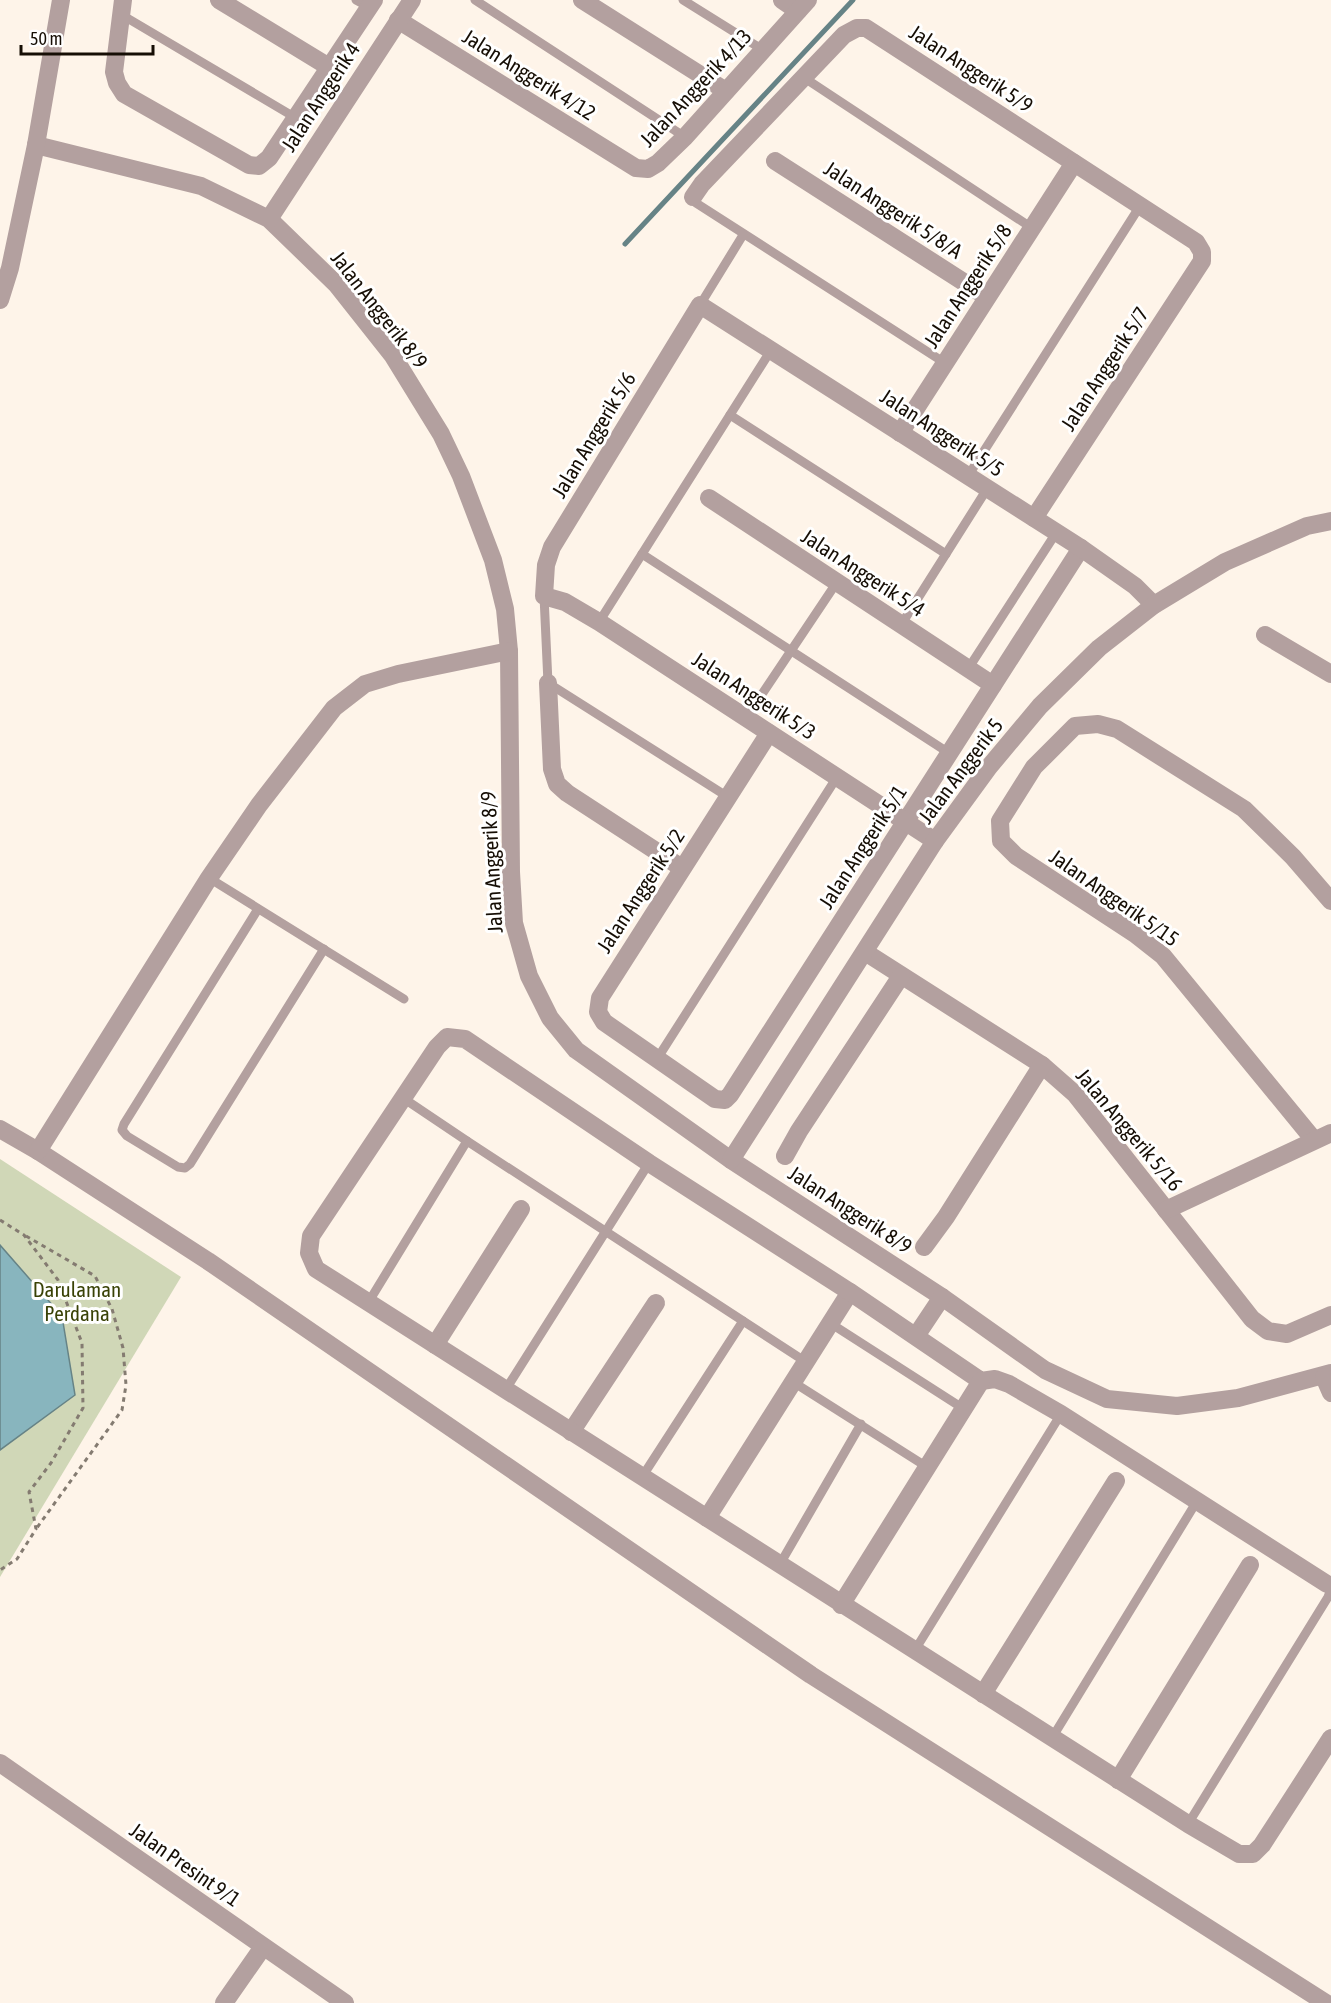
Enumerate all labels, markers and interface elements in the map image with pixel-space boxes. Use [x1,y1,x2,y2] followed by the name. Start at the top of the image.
[21,18,153,56] scale bar
[905,19,1038,117] street label: Jalan Anggerik 5/9
[459,24,600,125] street label: Jalan Anggerik 4/12
[635,24,756,151] street label: Jalan Anggerik 4/13
[30,28,62,49] text: 50 m
[276,37,364,155] street label: Jalan Anggerik 4
[820,156,968,263] street label: Jalan Anggerik 5/8/A
[918,219,1016,352] street label: Jalan Anggerik 5/8
[327,246,433,373] street label: Jalan Anggerik 8/9
[1055,302,1153,435] street label: Jalan Anggerik 5/7
[546,367,640,502] street label: Jalan Anggerik 5/6
[876,383,1009,481] street label: Jalan Anggerik 5/5
[797,523,930,621] street label: Jalan Anggerik 5/4
[688,646,821,744] street label: Jalan Anggerik 5/3
[913,713,1007,828] street label: Jalan Anggerik 5
[813,780,911,913] street label: Jalan Anggerik 5/1
[475,790,507,934] street label: Jalan Anggerik 8/9
[591,824,689,957] street label: Jalan Anggerik 5/2
[1045,844,1184,951] street label: Jalan Anggerik 5/15
[1072,1063,1188,1195] street label: Jalan Anggerik 5/16
[784,1160,917,1258] street label: Jalan Anggerik 8/9
[33,1277,121,1325] park label: Darulaman Perdana
[126,1817,245,1911] street label: Jalan Presint 9/1

